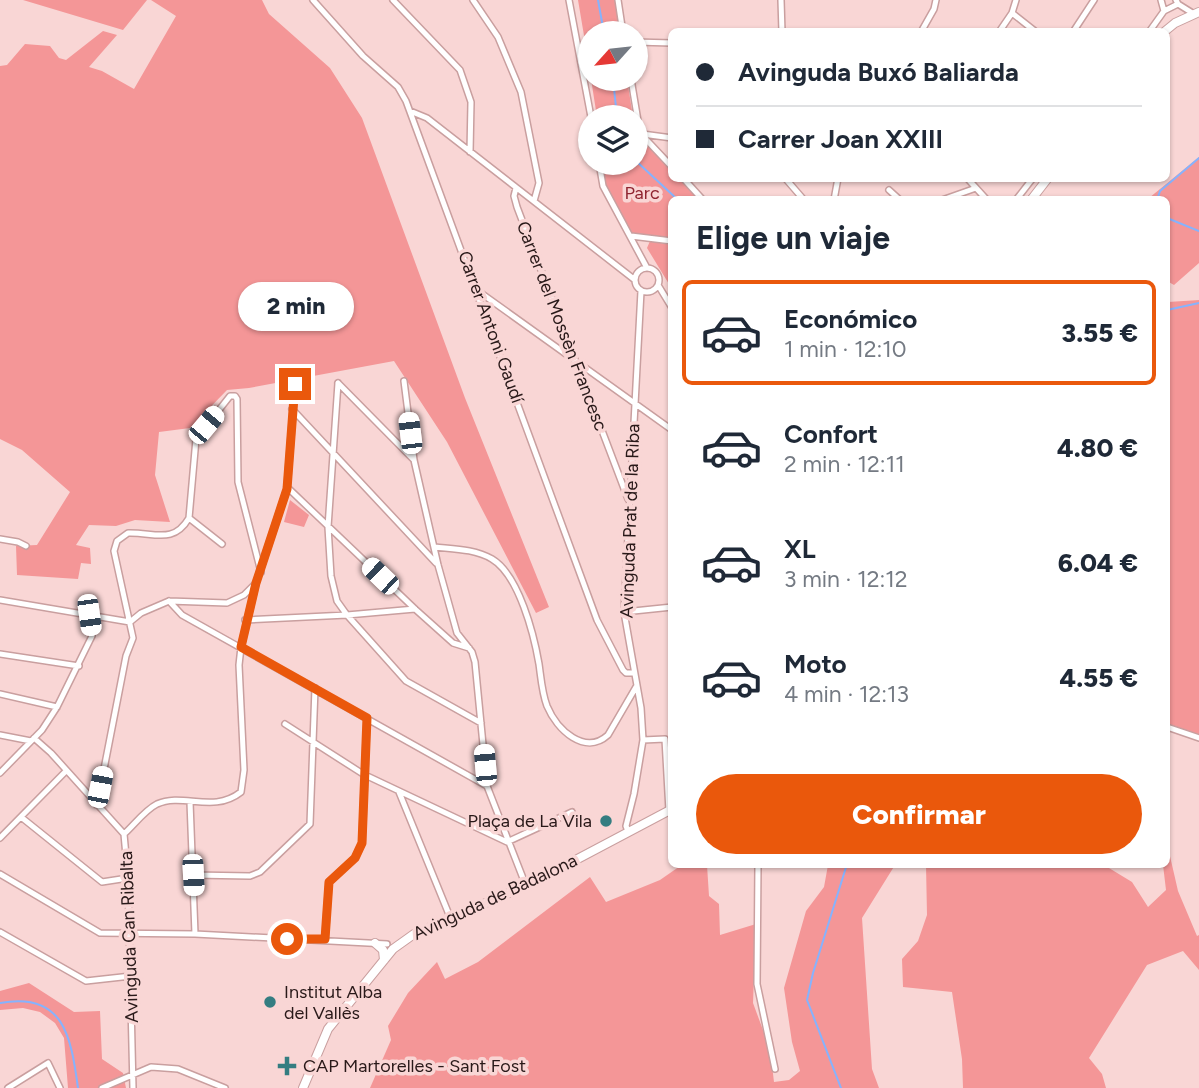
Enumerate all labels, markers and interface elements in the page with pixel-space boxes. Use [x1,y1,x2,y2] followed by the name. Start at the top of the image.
[578,21,648,91] north arrow
[578,21,648,175] map controls
[738,56,1019,88] text: Avinguda Buxó Baliarda
[578,105,648,175] button: layers
[738,123,943,155] text: Carrer Joan XXIII
[624,182,660,204] park label: Parc
[512,218,612,434] street label: Carrer del Mossèn Francesc
[696,219,890,257] text: Elige un viaje
[453,248,529,407] street label: Carrer Antoni Gaudí
[237,282,353,332] callout: 2 min
[267,292,325,320] text: 2 min
[700,301,763,364] icon: car
[784,303,917,335] text: Económico
[1062,317,1138,349] text: 3.55 €
[784,335,907,363] text: 1 min · 12:10
[279,368,311,400] route end
[185,402,228,448] car
[398,411,423,455] car
[700,416,763,479] icon: car
[784,418,878,450] text: Confort
[616,423,644,619] street label: Avinguda Prat de la Riba
[1057,432,1138,464] text: 4.80 €
[784,450,905,478] text: 2 min · 12:11
[700,531,763,594] icon: car
[784,533,816,565] text: XL
[1058,547,1138,579] text: 6.04 €
[358,554,403,598] car
[784,565,908,593] text: 3 min · 12:12
[76,593,103,637] car
[700,646,763,709] icon: car
[784,648,847,680] text: Moto
[1060,662,1138,694] text: 4.55 €
[784,680,909,708] text: 4 min · 12:13
[473,743,498,787] car
[86,764,115,810] car
[696,774,1142,854] button: Confirmar
[467,810,592,832] place label: Plaça de La Vila
[598,813,614,829] marker: Plaça de La Vila
[409,849,581,945] street label: Avinguda de Badalona
[115,851,143,1023] street label: Avinguda Can Ribalta
[182,853,205,897] car
[271,923,303,955] route start
[284,981,382,1024] place label: Institut Alba del Vallès
[262,994,278,1010] marker: Institut Alba del Vallès
[303,1055,526,1077] place label: CAP Martorelles - Sant Fost
[277,1056,297,1076] marker: CAP Martorelles - Sant Fost

